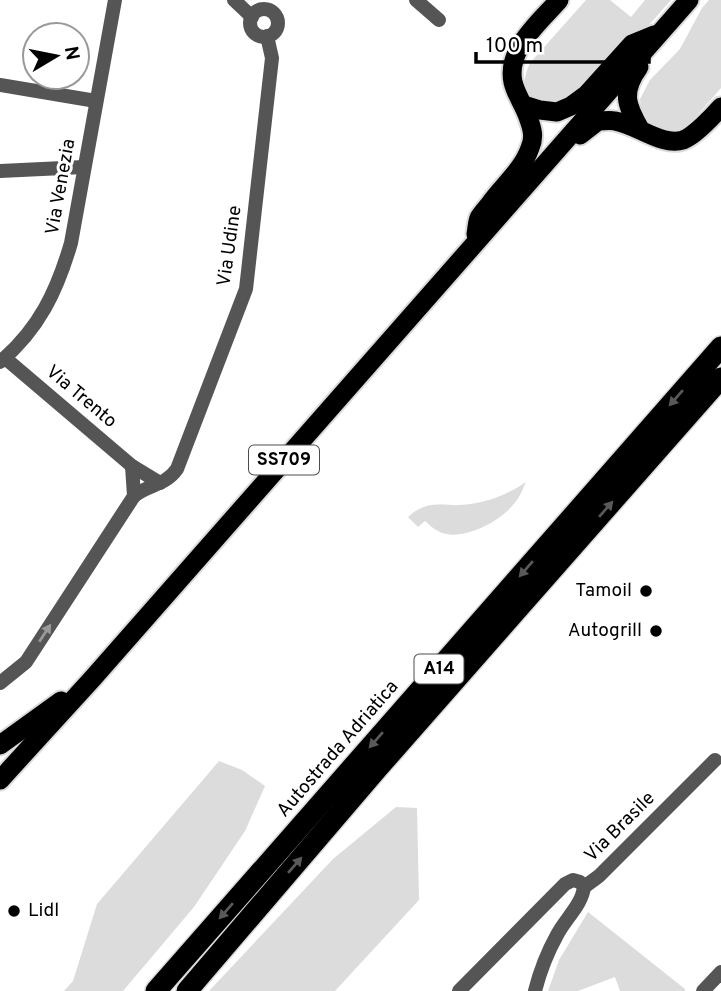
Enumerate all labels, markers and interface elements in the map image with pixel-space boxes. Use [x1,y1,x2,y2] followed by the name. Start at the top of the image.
[21,21,91,91] north arrow
[476,21,649,65] scale bar
[486,33,543,60] text: 100 m
[58,45,84,62] text: N
[41,137,81,237] street label: Via Venezia
[212,204,248,288] street label: Via Udine
[40,360,122,434] street label: Via Trento
[668,389,684,407] one-way arrow
[249,446,319,474] road number: SS709
[598,500,613,517] one-way arrow
[518,560,534,578] one-way arrow
[575,579,632,603] place label: Tamoil
[638,583,654,599] marker: Tamoil
[568,619,642,643] place label: Autogrill
[38,623,51,642] one-way arrow
[648,623,664,639] marker: Autogrill
[414,654,464,684] road number: A14
[272,676,404,822] street label: Autostrada Adriatica
[368,731,384,749] one-way arrow
[580,787,660,867] street label: Via Brasile
[287,856,302,873] one-way arrow
[28,899,59,923] place label: Lidl
[218,902,234,920] one-way arrow
[6,903,22,919] marker: Lidl

